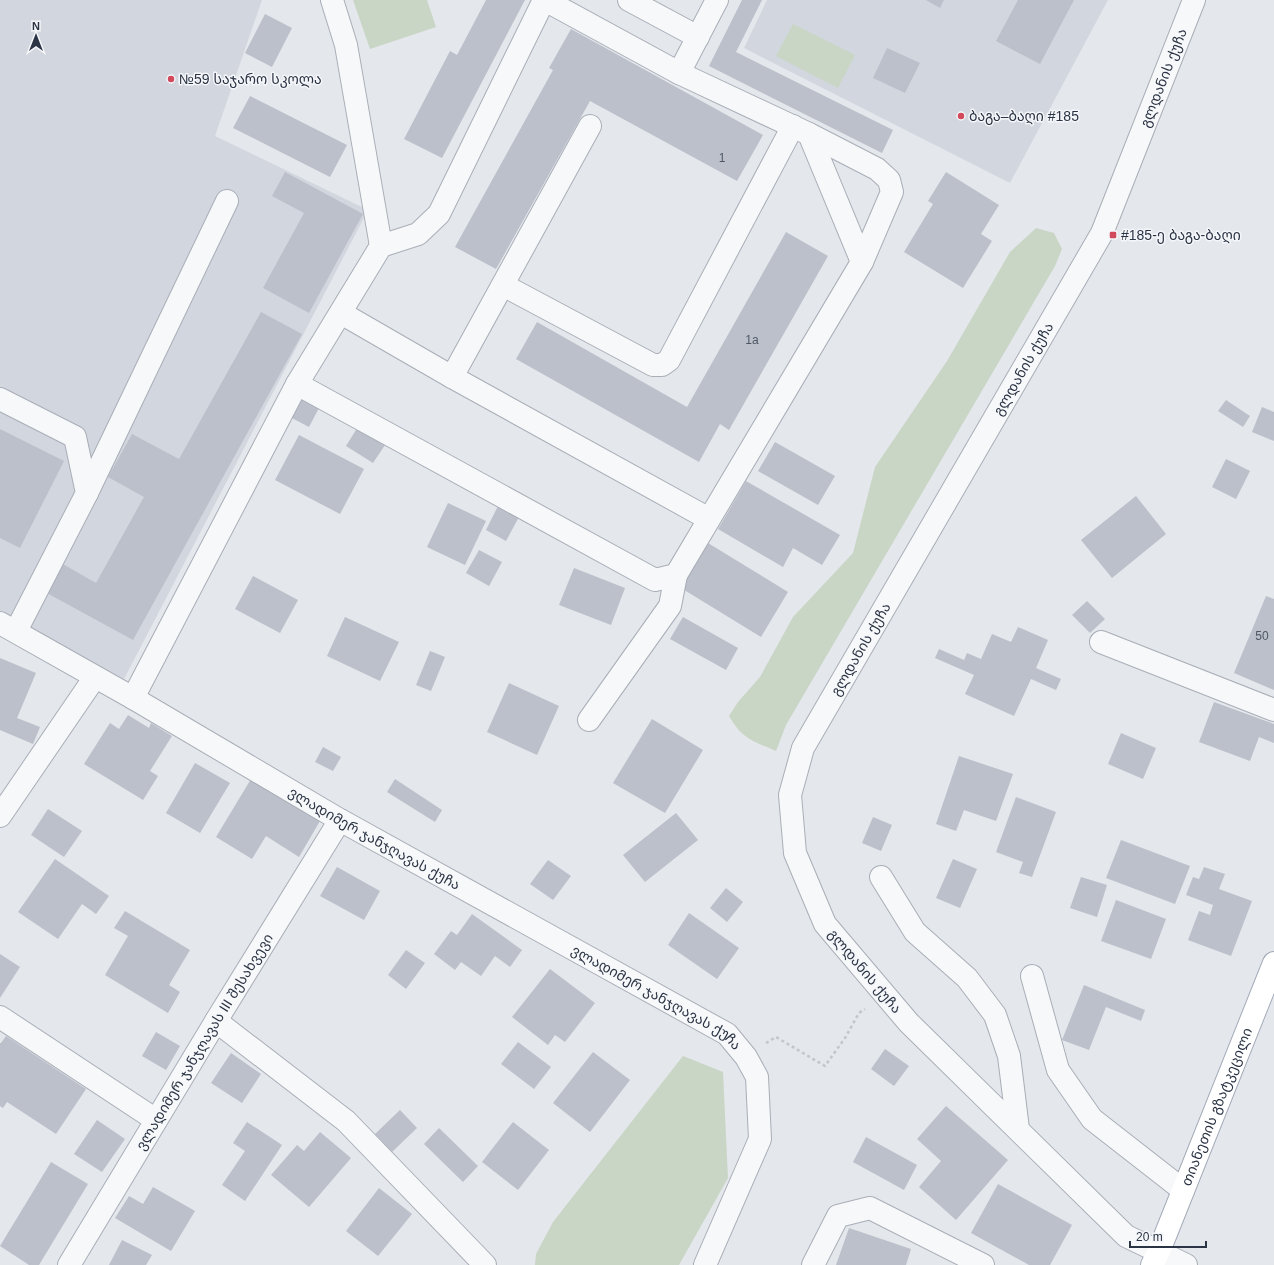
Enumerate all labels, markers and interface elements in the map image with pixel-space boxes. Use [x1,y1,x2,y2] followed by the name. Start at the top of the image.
[16,16,56,56] north arrow
[32,20,40,32] text: N
[1137,26,1190,130] street label: გლდანის ქუჩა
[179,71,322,88] place label: №59 საჯარო სკოლა
[166,74,176,84] marker: №59 საჯარო სკოლა
[969,108,1079,125] place label: ბაგა–ბაღი #185
[956,111,966,121] marker: ბაგა–ბაღი #185
[719,151,726,165] house number: 1
[1121,227,1241,244] place label: #185-ე ბაგა-ბაღი
[1108,230,1118,240] marker: #185-ე ბაგა-ბაღი
[990,320,1056,419] street label: გლდანის ქუჩა
[745,333,759,347] house number: 1a
[827,600,894,699] street label: გლდანის ქუჩა
[1255,629,1269,643] house number: 50
[285,784,463,893] street label: ვლადიმერ ჯანჯღავას ქუჩა
[824,926,905,1017] street label: გლდანის ქუჩა
[132,931,276,1153] street label: ვლადიმერ ჯანჯღავას III შესახვევი
[568,942,745,1053] street label: ვლადიმერ ჯანჯღავას ქუჩა
[1178,1025,1255,1188] street label: თიანეთის გზატკეცილი
[1130,1223,1206,1249] scale bar
[1136,1230,1163,1244] text: 20 m

